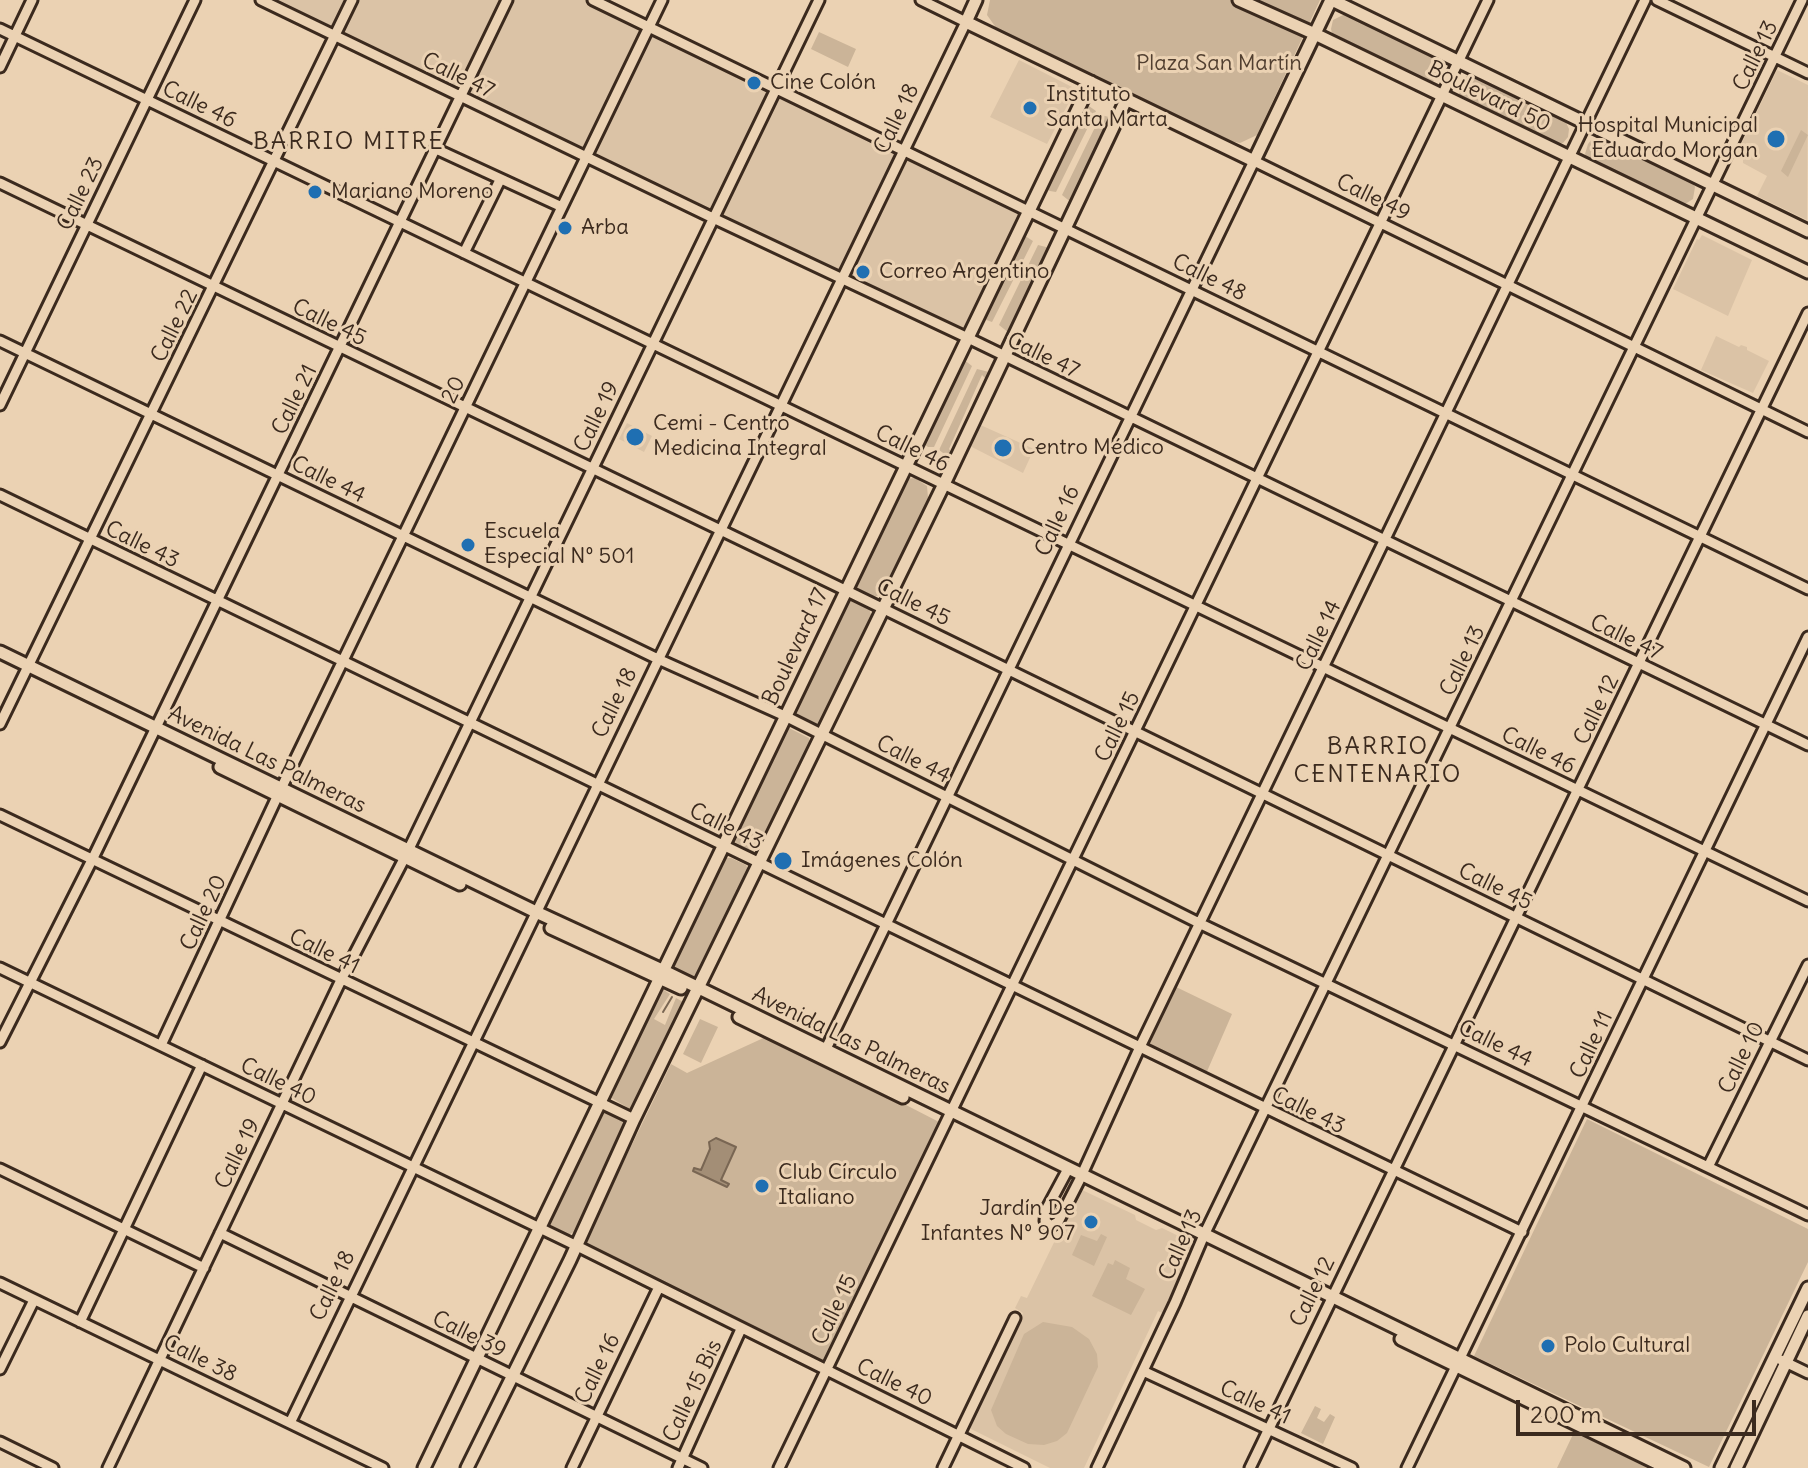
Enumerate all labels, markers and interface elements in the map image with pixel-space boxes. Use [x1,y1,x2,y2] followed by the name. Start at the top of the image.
[1728,16,1784,96] street label: Calle 13
[418,47,498,105] street label: Calle 47
[1136,51,1302,77] park label: Plaza San Martín
[1423,56,1555,138] street label: Boulevard 50
[770,70,876,96] place label: Cine Colón
[745,74,763,92] marker: Cine Colón
[158,76,240,134] street label: Calle 46
[869,79,925,159] street label: Calle 18
[1046,82,1168,134] place label: Instituto Santa Marta
[1021,99,1039,117] marker: Instituto Santa Marta
[1578,113,1758,164] place label: Hospital Municipal Eduardo Morgan
[253,128,445,156] district label: BARRIO MITRE
[1765,128,1787,150] marker: Hospital Municipal Eduardo Morgan
[52,153,110,235] street label: Calle 23
[1332,169,1414,227] street label: Calle 49
[331,179,493,205] place label: Mariano Moreno
[306,183,324,201] marker: Mariano Moreno
[581,215,629,241] place label: Arba
[556,219,574,237] marker: Arba
[1168,249,1250,307] street label: Calle 48
[879,259,1049,285] place label: Correo Argentino
[854,263,872,281] marker: Correo Argentino
[146,285,204,367] street label: Calle 22
[288,294,370,352] street label: Calle 45
[1003,327,1083,385] street label: Calle 47
[267,361,323,439] street label: Calle 21
[436,372,472,408] street label: 20
[569,377,625,457] street label: Calle 19
[653,411,827,462] place label: Cemi - Centro Medicina Integral
[871,420,953,478] street label: Calle 46
[624,426,646,448] marker: Cemi - Centro Medicina Integral
[1021,435,1164,461] place label: Centro Médico
[992,437,1014,459] marker: Centro Médico
[287,451,369,509] street label: Calle 44
[1030,481,1086,561] street label: Calle 16
[101,516,183,574] street label: Calle 43
[484,519,634,570] place label: Escuela Especial Nº 501
[459,536,477,554] marker: Escuela Especial Nº 501
[872,574,954,632] street label: Calle 45
[757,584,835,710] street label: Boulevard 17
[1291,596,1347,676] street label: Calle 14
[1586,609,1666,667] street label: Calle 47
[1435,621,1491,701] street label: Calle 13
[587,663,643,743] street label: Calle 18
[1569,671,1625,749] street label: Calle 12
[1090,687,1146,767] street label: Calle 15
[164,701,370,819] street label: Avenida Las Palmeras
[1497,722,1579,780] street label: Calle 46
[872,730,954,790] street label: Calle 44
[1294,733,1462,789] district label: BARRIO CENTENARIO
[685,798,767,856] street label: Calle 43
[801,848,963,874] place label: Imágenes Colón
[772,850,794,872] marker: Imágenes Colón
[1454,858,1536,916] street label: Calle 45
[175,871,233,955] street label: Calle 20
[284,924,364,980] street label: Calle 41
[748,982,954,1100] street label: Avenida Las Palmeras
[1565,1007,1619,1083] street label: Calle 11
[1454,1015,1536,1073] street label: Calle 44
[1713,1018,1771,1098] street label: Calle 10
[236,1052,320,1112] street label: Calle 40
[1267,1082,1349,1140] street label: Calle 43
[210,1114,266,1194] street label: Calle 19
[778,1160,897,1212] place label: Club Círculo Italiano
[753,1177,771,1195] marker: Club Círculo Italiano
[921,1196,1075,1248] place label: Jardín De Infantes Nº 907
[1154,1205,1208,1285] street label: Calle 13
[1082,1213,1100,1231] marker: Jardín De Infantes Nº 907
[305,1246,361,1326] street label: Calle 18
[1285,1253,1341,1331] street label: Calle 12
[807,1270,863,1350] street label: Calle 15
[428,1306,510,1364] street label: Calle 39
[570,1329,626,1409] street label: Calle 16
[159,1330,241,1388] street label: Calle 38
[1564,1333,1690,1359] place label: Polo Cultural
[658,1336,728,1446] street label: Calle 15 Bis
[1539,1337,1557,1355] marker: Polo Cultural
[852,1353,936,1413] street label: Calle 40
[1215,1375,1295,1431] street label: Calle 41
[1520,1384,1760,1434] scale bar
[1530,1399,1602,1429] text: 200 m

